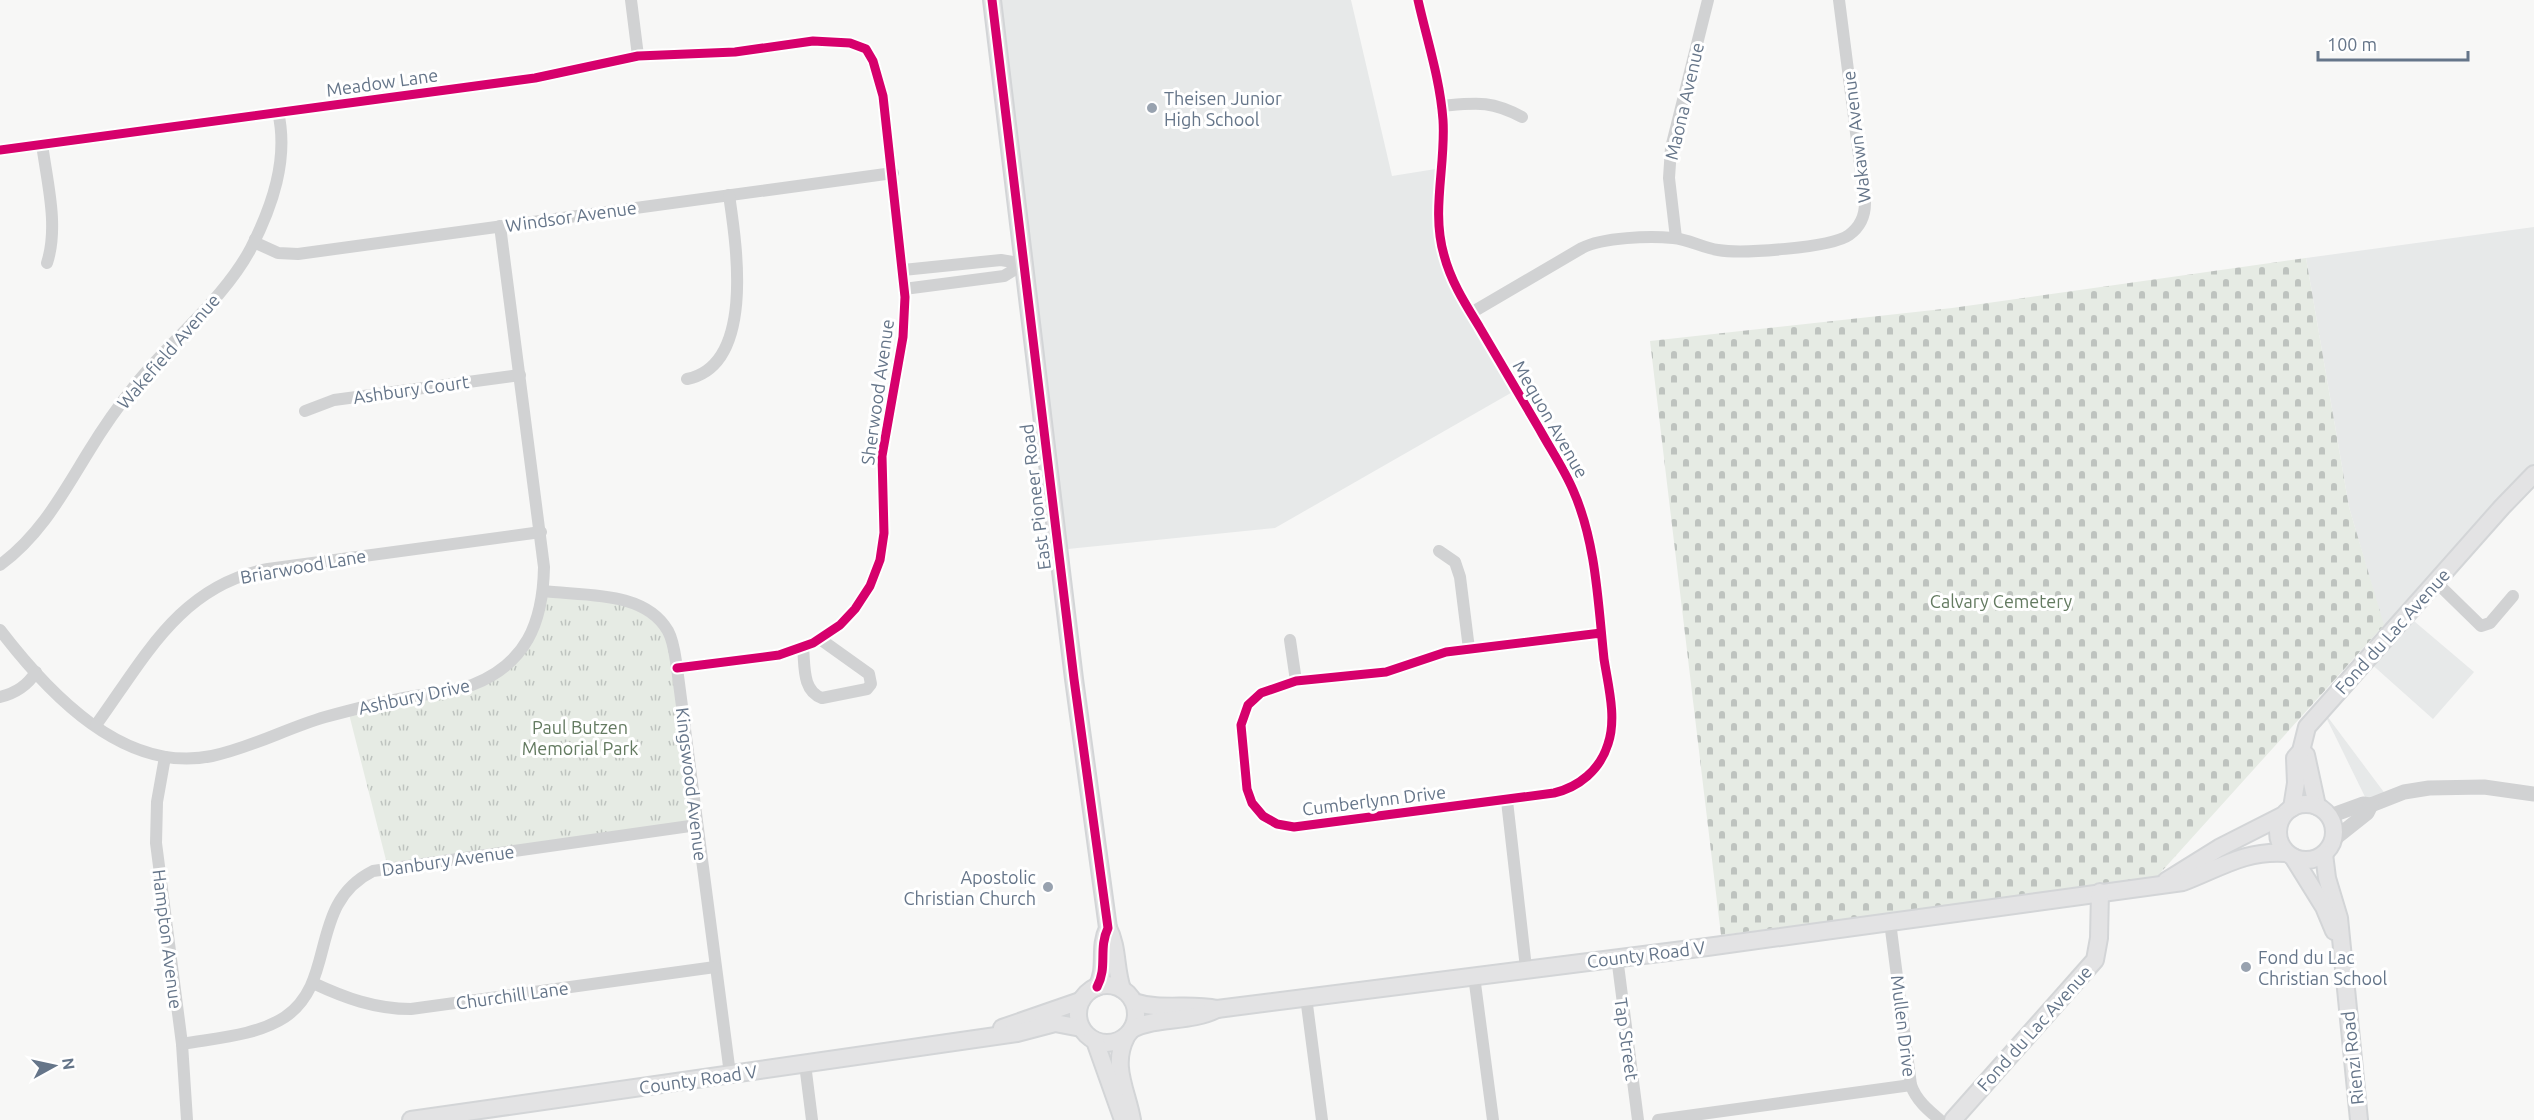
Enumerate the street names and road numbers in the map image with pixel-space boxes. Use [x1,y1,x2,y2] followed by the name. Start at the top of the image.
[1661,40,1707,162] street label: Maona Avenue
[325,64,439,100] street label: Meadow Lane
[1838,70,1874,204] street label: Wakawn Avenue
[504,197,638,235] street label: Windsor Avenue
[113,290,223,412] street label: Wakefield Avenue
[857,318,897,466] street label: Sherwood Avenue
[1509,357,1593,481] street label: Mequon Avenue
[352,371,470,407] street label: Ashbury Court
[1016,423,1054,571] street label: East Pioneer Road
[239,545,367,587] street label: Briarwood Lane
[2331,564,2453,698] street label: Fond du Lac Avenue
[356,674,472,718] street label: Ashbury Drive
[673,706,711,862] street label: Kingswood Avenue
[1301,781,1447,819] street label: Cumberlynn Drive
[380,841,516,879] street label: Danbury Avenue
[150,868,186,1010] street label: Hampton Avenue
[1586,937,1707,971] street label: County Road V
[1973,961,2095,1095] street label: Fond du Lac Avenue
[1888,974,1920,1078] street label: Mullen Drive
[454,977,570,1013] street label: Churchill Lane
[1611,996,1643,1082] street label: Tap Street
[2337,1010,2367,1106] street label: Rienzi Road
[638,1061,759,1097] street label: County Road V

